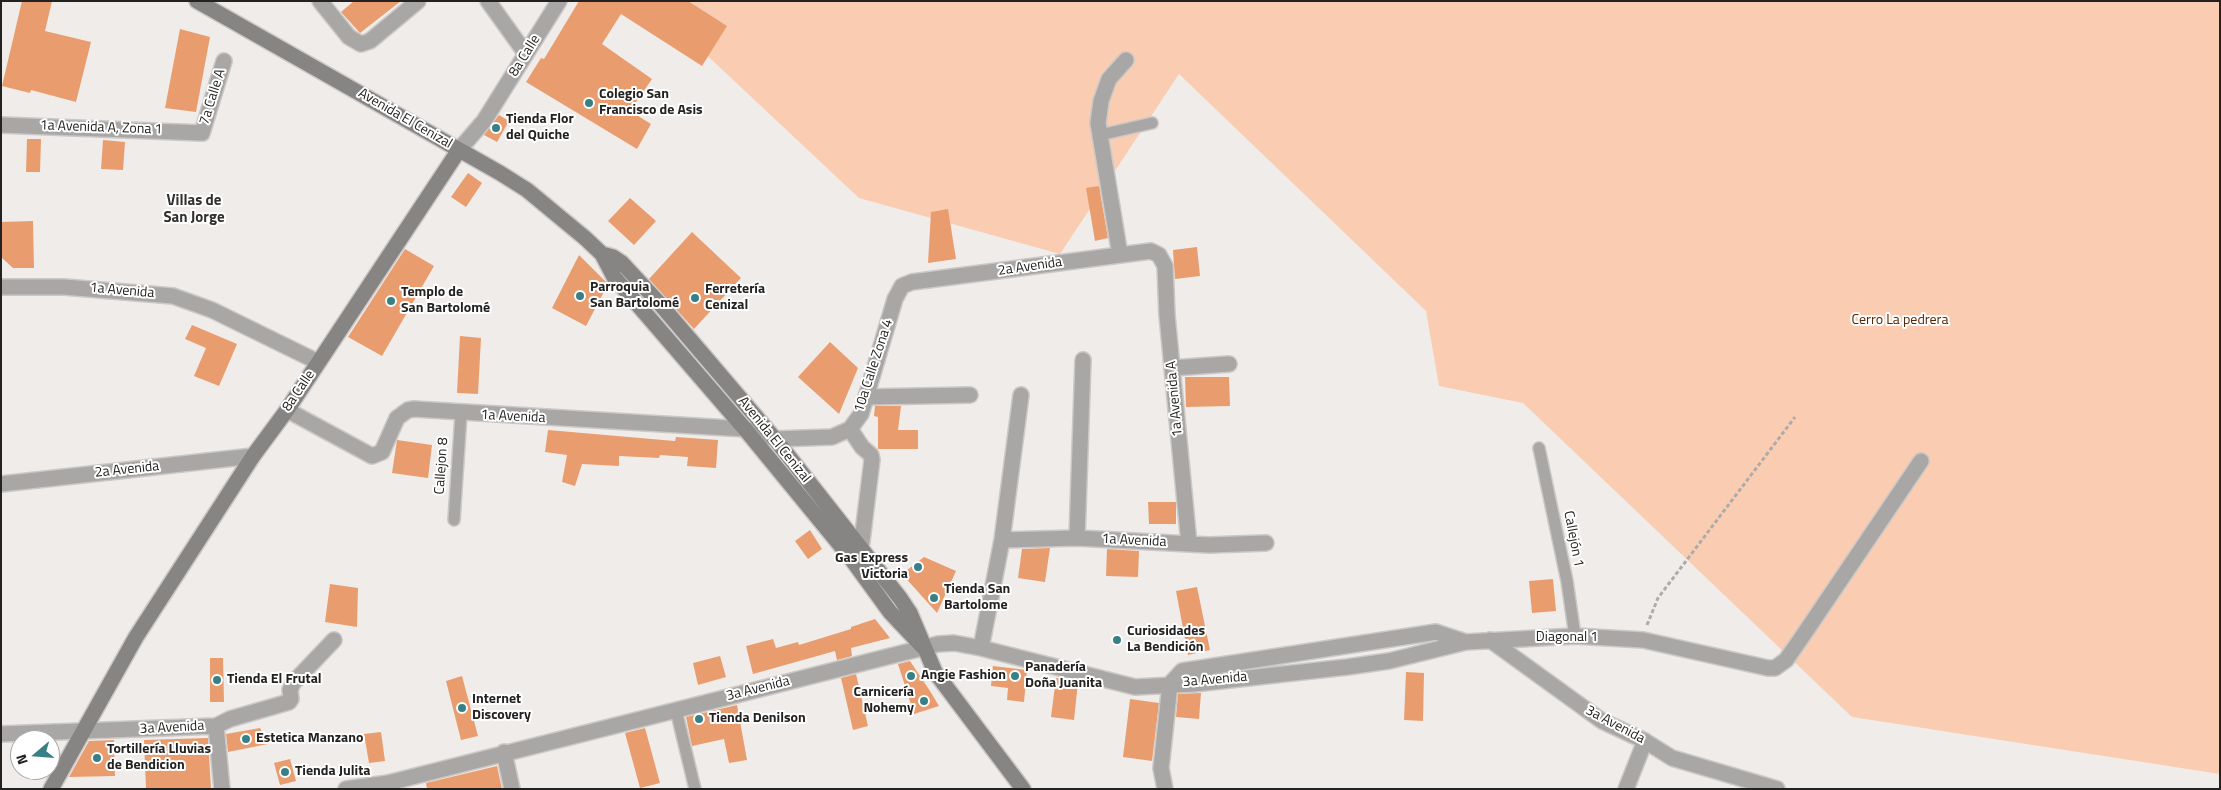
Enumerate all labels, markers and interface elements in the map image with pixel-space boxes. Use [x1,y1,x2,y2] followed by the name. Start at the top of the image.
[506,32,544,80] street label: 8a Calle
[197,67,229,127] street label: 7a Calle A
[355,85,455,153] street label: Avenida El Cenizal
[599,87,703,120] place label: Colegio San Francisco de Asis
[583,97,595,109] marker: Colegio San Francisco de Asis
[506,112,574,144] place label: Tienda Flor del Quiche
[39,117,163,139] street label: 1a Avenida A, Zona 1
[490,122,502,134] marker: Tienda Flor del Quiche
[163,192,225,227] district label: Villas de San Jorge
[997,254,1063,280] street label: 2a Avenida
[89,280,155,302] street label: 1a Avenida
[590,280,679,312] place label: Parroquia San Bartolomé
[705,282,765,314] place label: Ferretería Cenizal
[401,285,490,318] place label: Templo de San Bartolomé
[574,290,586,302] marker: Parroquia San Bartolomé
[689,292,701,304] marker: Ferretería Cenizal
[385,295,397,307] marker: Templo de San Bartolomé
[1852,313,1948,329] park label: Cerro La pedrera
[851,317,897,415] street label: 10a Calle Zona 4
[1163,360,1187,438] street label: 1a Avenida A
[279,367,319,415] street label: 8a Calle
[734,394,814,486] street label: Avenida El Cenizal
[480,407,546,427] street label: 1a Avenida
[432,437,452,495] street label: Callejon 8
[94,458,160,482] street label: 2a Avenida
[1559,509,1587,569] street label: Callejón 1
[1101,531,1167,551] street label: 1a Avenida
[835,551,908,584] place label: Gas Express Victoria
[912,561,924,573] marker: Gas Express Victoria
[944,582,1010,614] place label: Tienda San Bartolome
[928,592,940,604] marker: Tienda San Bartolome
[1127,624,1205,656] place label: Curiosidades La Bendición
[1536,630,1598,646] street label: Diagonal 1
[1111,634,1123,646] marker: Curiosidades La Bendición
[1025,660,1102,692] place label: Panadería Doña Juanita
[921,668,1006,684] place label: Angie Fashion
[1182,669,1248,691] street label: 3a Avenida
[905,670,917,682] marker: Angie Fashion
[1009,670,1021,682] marker: Panadería Doña Juanita
[227,672,322,688] place label: Tienda El Frutal
[725,673,791,705] street label: 3a Avenida
[211,674,223,686] marker: Tienda El Frutal
[853,685,914,718] place label: Carnicería Nohemy
[472,692,531,724] place label: Internet Discovery
[918,695,930,707] marker: Carnicería Nohemy
[456,702,468,714] marker: Internet Discovery
[1582,702,1648,748] street label: 3a Avenida
[709,711,806,727] place label: Tienda Denilson
[693,713,705,725] marker: Tienda Denilson
[139,718,205,738] street label: 3a Avenida
[10,730,60,780] north arrow
[256,731,363,747] place label: Estetica Manzano
[240,733,252,745] marker: Estetica Manzano
[107,742,211,774] place label: Tortillería Lluvias de Bendicion
[10,752,33,767] text: N
[91,752,103,764] marker: Tortillería Lluvias de Bendicion
[295,764,370,780] place label: Tienda Julita
[279,766,291,778] marker: Tienda Julita

